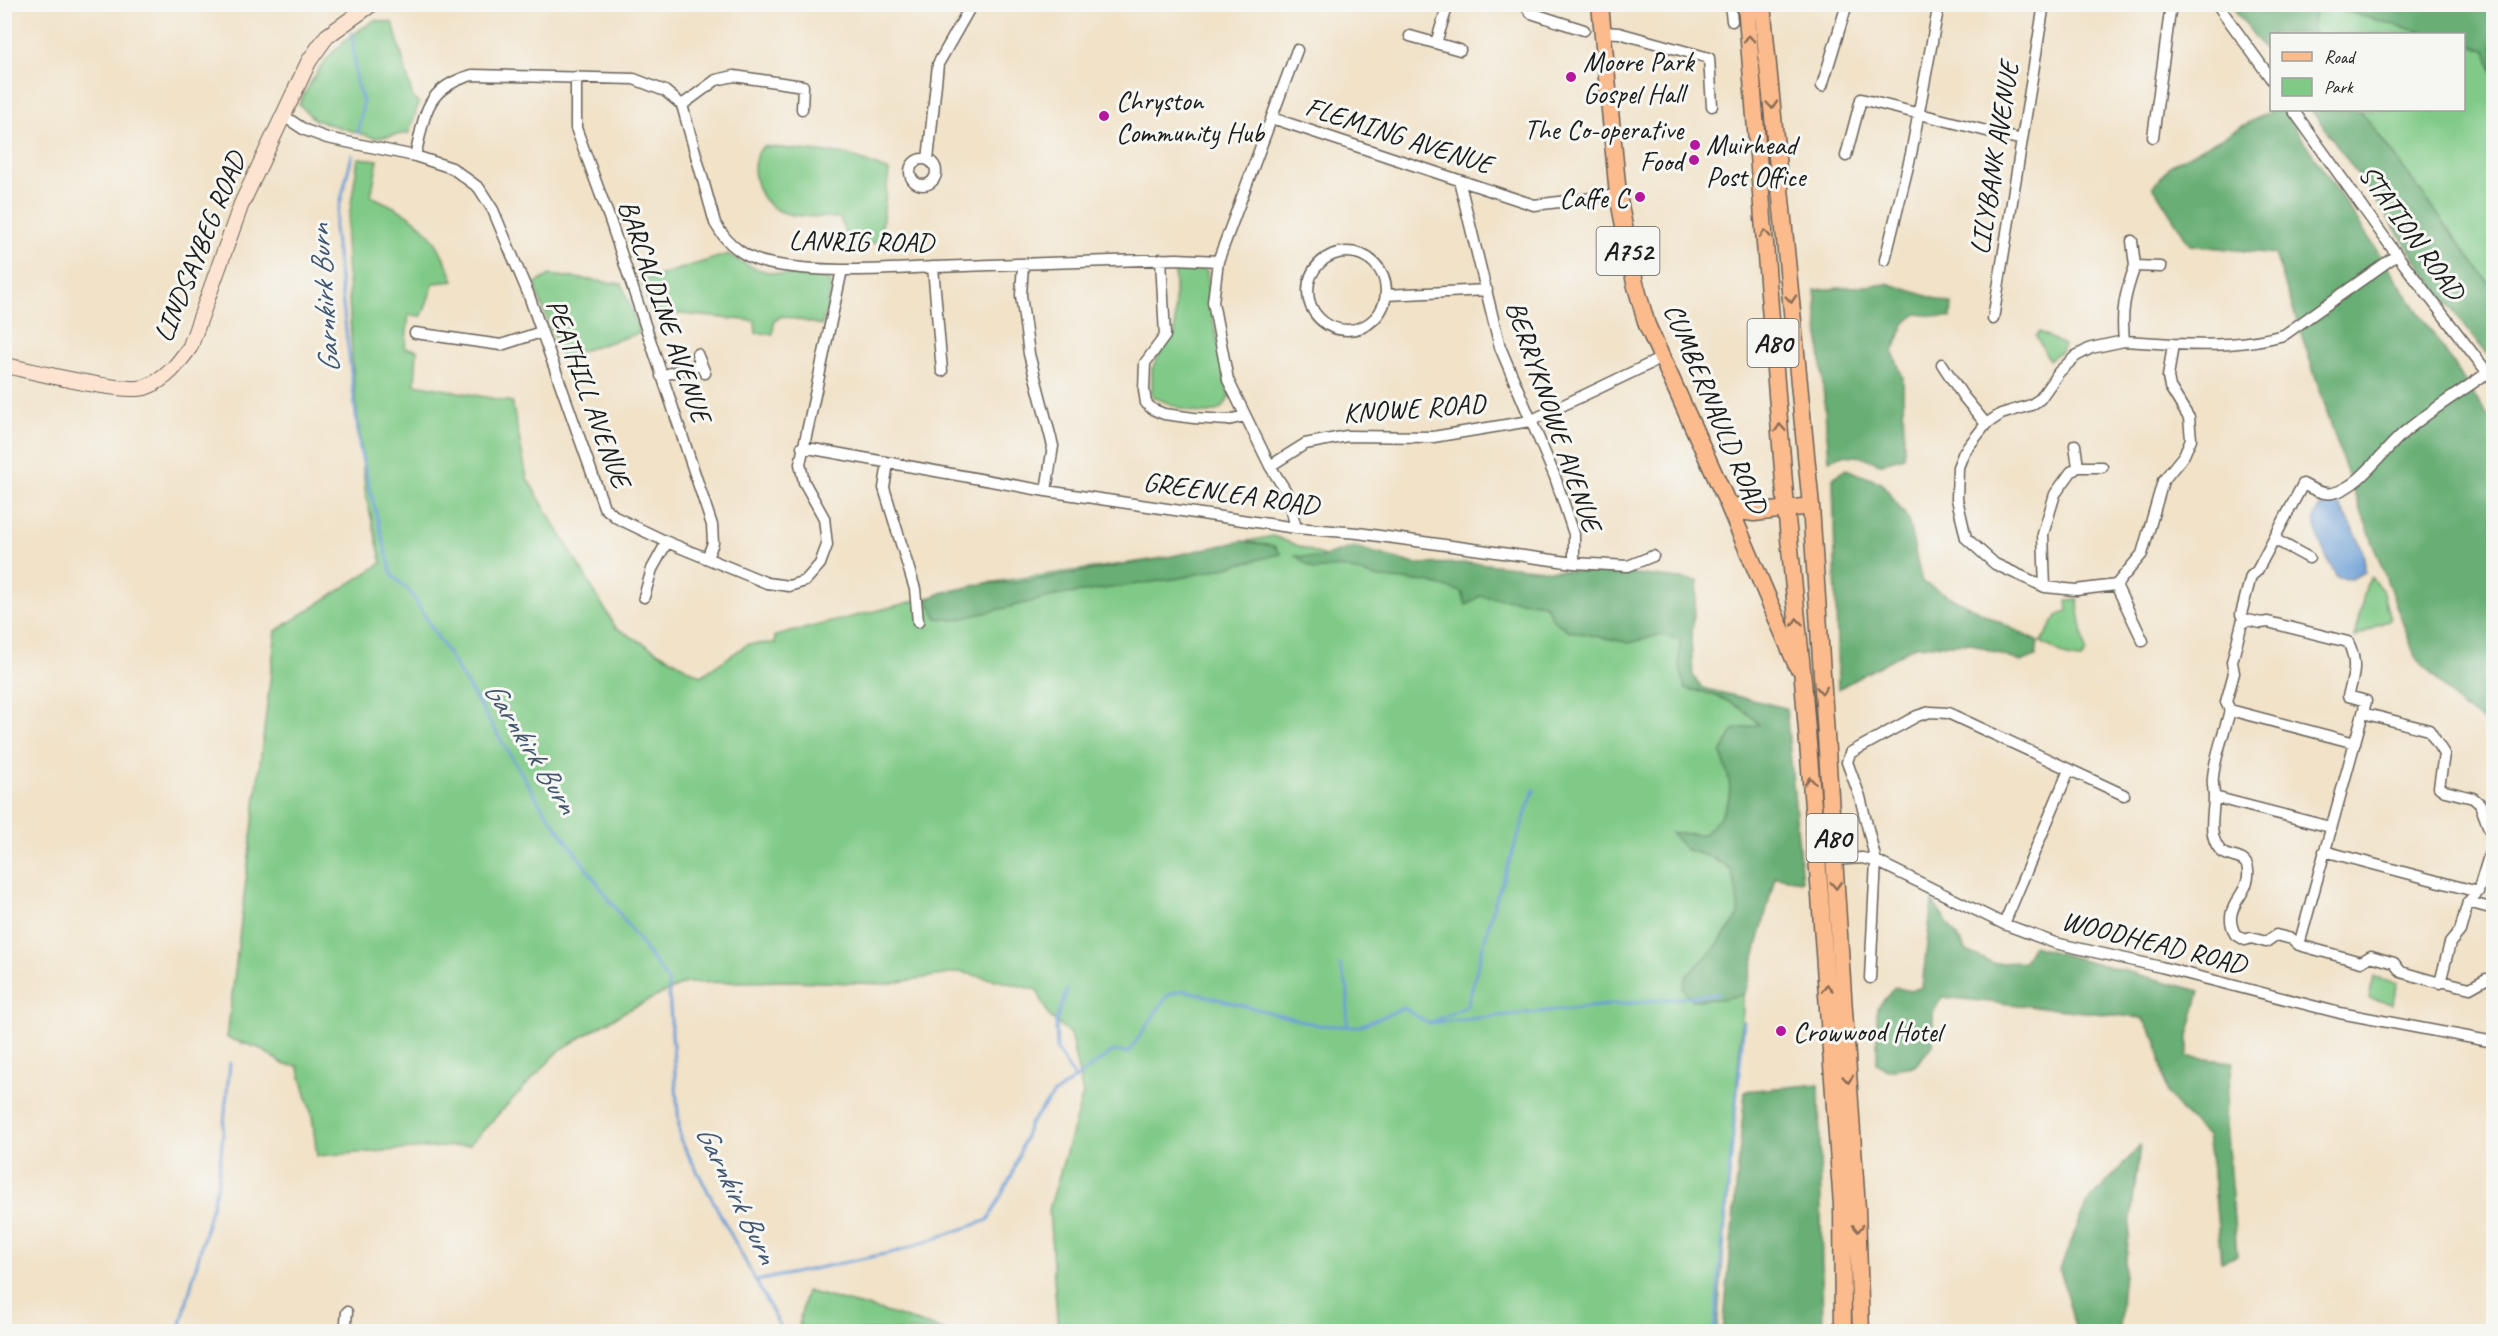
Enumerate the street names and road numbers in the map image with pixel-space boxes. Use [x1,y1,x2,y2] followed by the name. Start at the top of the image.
[1961,56,2027,257] street label: LILYBANK AVENUE
[1301,88,1500,183] street label: FLEMING AVENUE
[145,145,254,347] street label: LINDSAYBEG ROAD
[2351,158,2474,309] street label: STATION ROAD
[611,195,721,430] street label: BARCALDINE AVENUE
[788,222,936,260] street label: LANRIG ROAD
[1596,227,1660,275] road number: A752
[539,294,640,495] street label: PEATHILL AVENUE
[1498,296,1611,539] street label: BERRYKNOWE AVENUE
[1656,298,1777,521] street label: CUMBERNAULD ROAD
[1748,319,1798,367] road number: A80
[1342,385,1488,430] street label: KNOWE ROAD
[1141,463,1324,523] street label: GREENLEA ROAD
[1806,814,1858,862] road number: A80
[2058,902,2252,982] street label: WOODHEAD ROAD

